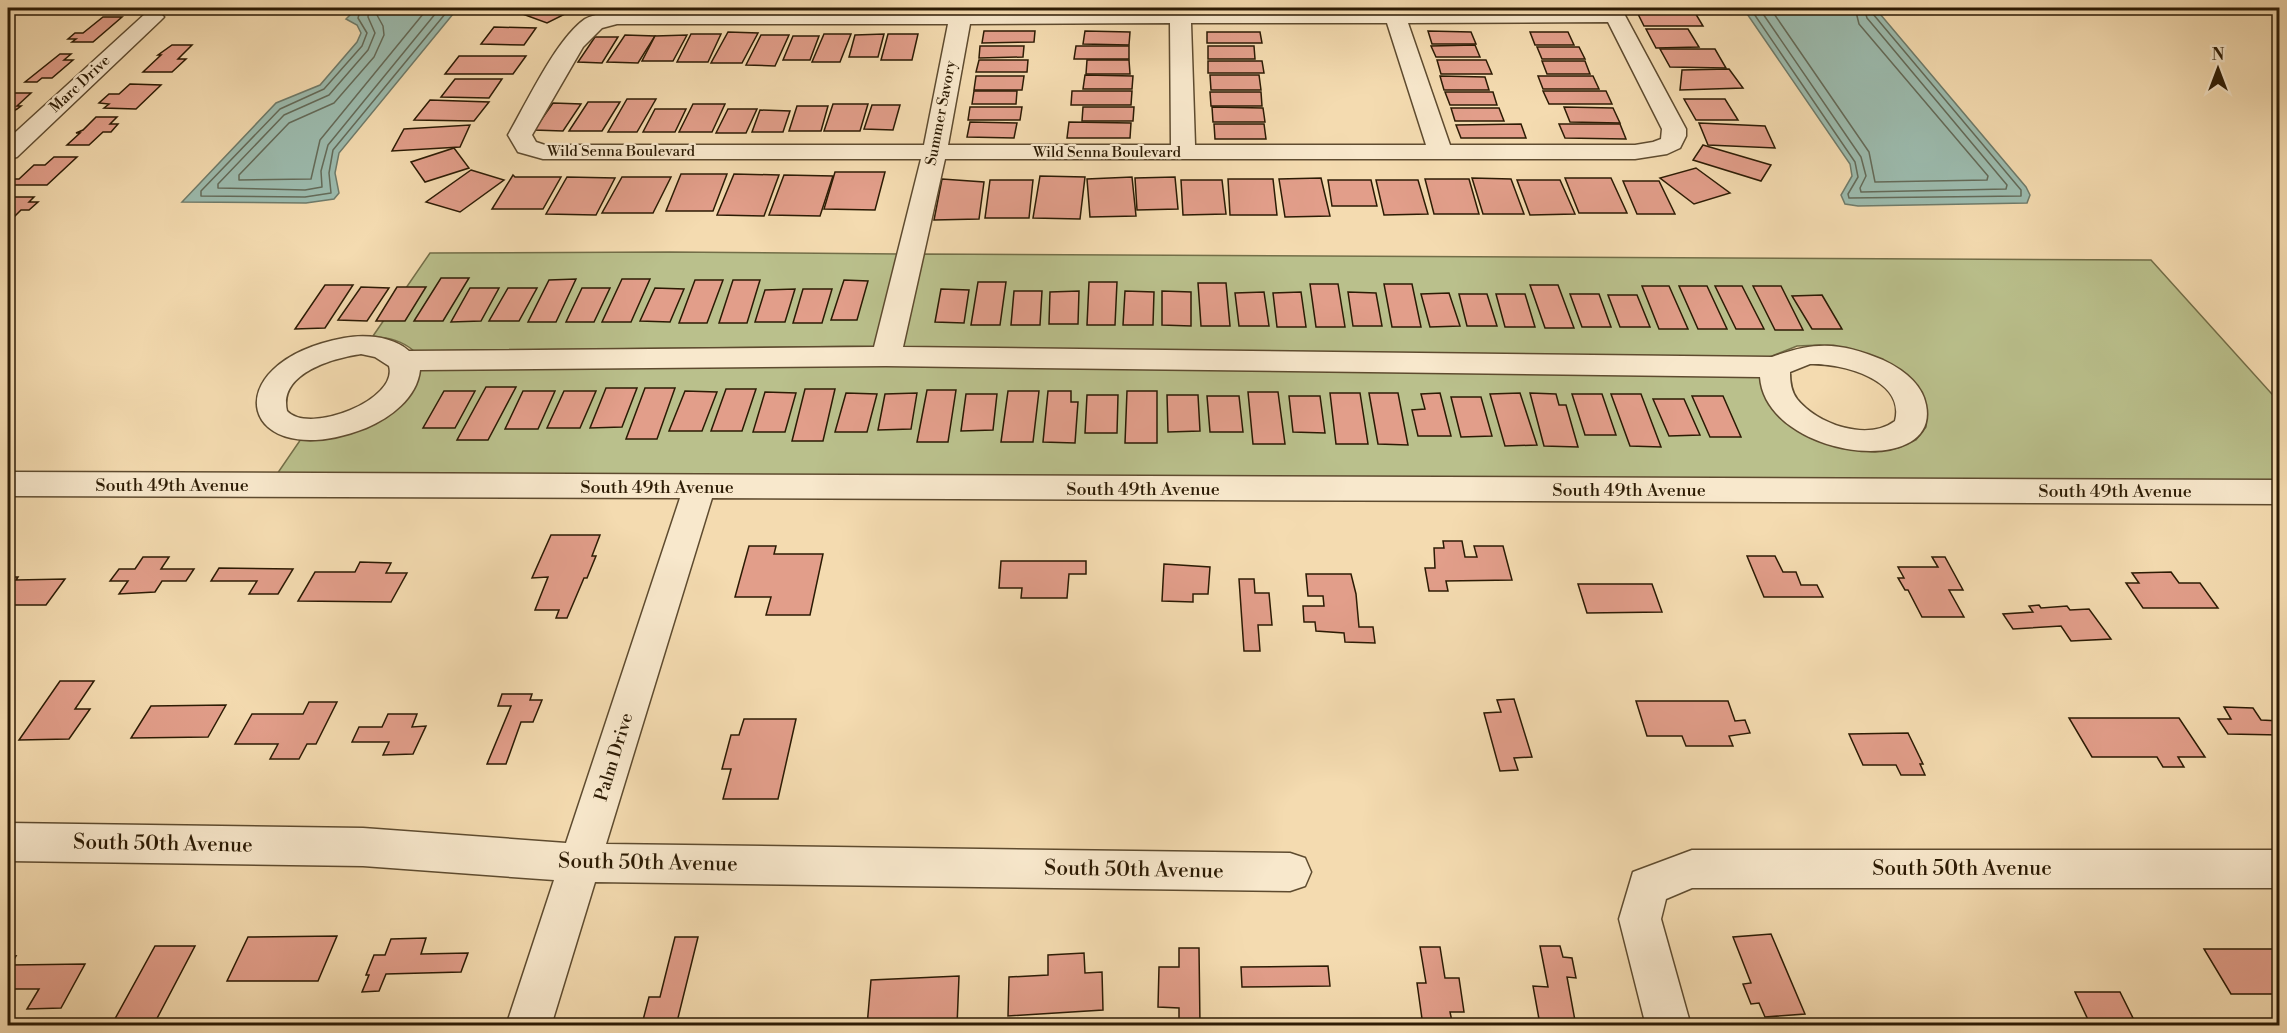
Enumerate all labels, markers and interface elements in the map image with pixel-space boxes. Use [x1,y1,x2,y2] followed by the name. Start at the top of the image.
[2188,39,2248,99] north arrow
[2212,45,2225,65] text: N
[46,51,114,117] street label: Marc Drive
[922,58,961,167] street label: Summer Savory
[546,142,696,161] street label: Wild Senna Boulevard
[1032,143,1182,162] street label: Wild Senna Boulevard
[95,474,249,497] street label: South 49th Avenue
[580,476,734,499] street label: South 49th Avenue
[1066,478,1220,501] street label: South 49th Avenue
[1552,479,1706,502] street label: South 49th Avenue
[2038,480,2192,503] street label: South 49th Avenue
[590,710,638,804] street label: Palm Drive
[73,829,253,859] street label: South 50th Avenue
[558,848,738,878] street label: South 50th Avenue
[1044,855,1224,885] street label: South 50th Avenue
[1872,856,2052,882] street label: South 50th Avenue

